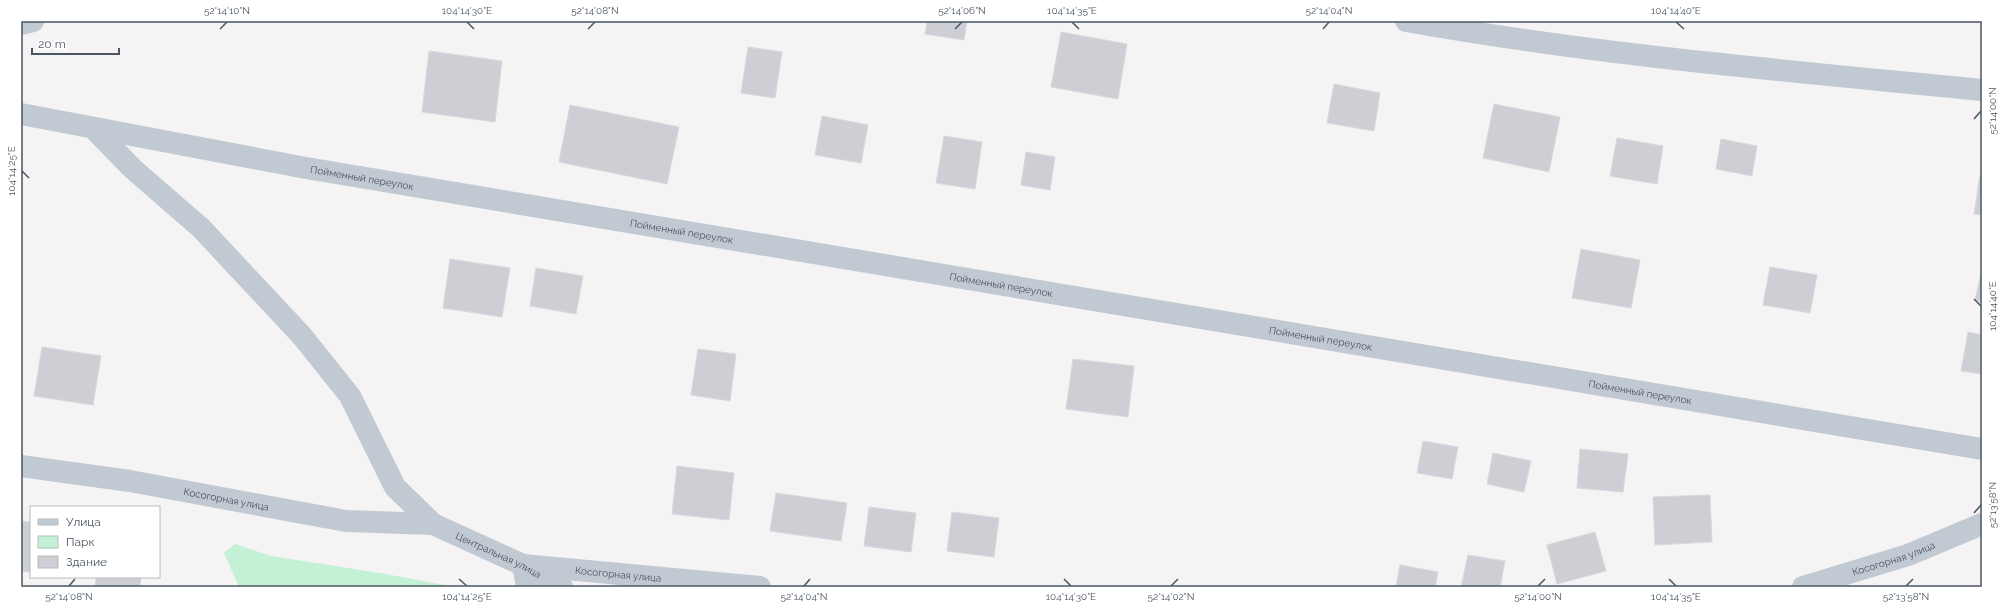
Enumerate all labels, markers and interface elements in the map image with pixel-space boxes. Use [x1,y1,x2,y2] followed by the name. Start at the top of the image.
[204,5,250,16] text: 52°14'10"N
[442,5,492,16] text: 104°14'30"E
[571,5,619,16] text: 52°14'08"N
[938,5,986,16] text: 52°14'06"N
[1047,5,1097,16] text: 104°14'35"E
[1306,5,1352,16] text: 52°14'04"N
[1651,5,1701,16] text: 104°14'40"E
[32,30,119,56] scale bar
[38,37,66,51] text: 20 m
[1987,87,1998,135] text: 52°14'00"N
[6,146,17,196] text: 104°14'25"E
[310,164,415,192] street label: Пойменный переулок
[629,217,734,246] street label: Пойменный переулок
[949,271,1054,299] street label: Пойменный переулок
[1987,281,1998,331] text: 104°14'40"E
[1268,325,1373,353] street label: Пойменный переулок
[1588,378,1693,406] street label: Пойменный переулок
[1987,482,1998,528] text: 52°13'58"N
[183,486,270,513] street label: Косогорная улица
[30,506,160,578] legend
[66,515,101,529] text: Улица
[454,530,543,580] street label: Центральная улица
[66,535,95,549] text: Парк
[1851,539,1937,578] street label: Косогорная улица
[66,555,107,569] text: Здание
[575,565,662,584] street label: Косогорная улица
[45,591,93,602] text: 52°14'08"N
[442,591,492,602] text: 104°14'25"E
[781,591,827,602] text: 52°14'04"N
[1046,591,1096,602] text: 104°14'30"E
[1148,591,1194,602] text: 52°14'02"N
[1514,591,1562,602] text: 52°14'00"N
[1651,591,1701,602] text: 104°14'35"E
[1883,591,1929,602] text: 52°13'58"N

